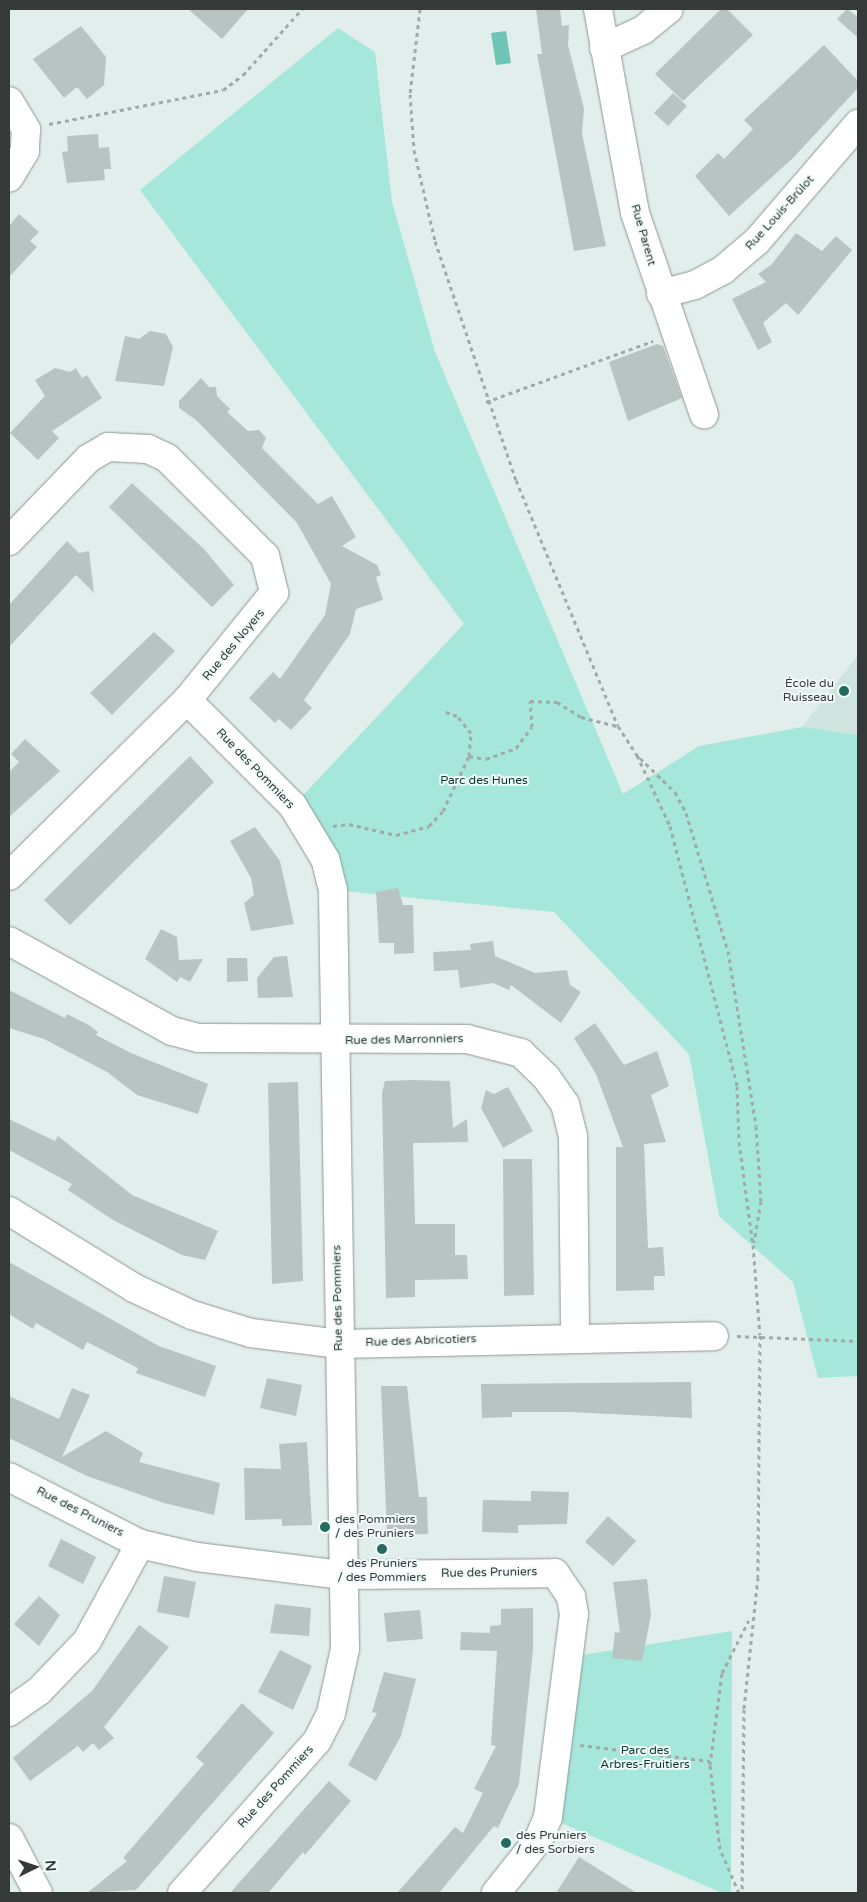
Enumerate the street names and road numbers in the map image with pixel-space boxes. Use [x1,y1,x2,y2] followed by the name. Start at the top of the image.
[743,173,817,253] street label: Rue Louis-Brûlot
[627,203,659,267] street label: Rue Parent
[200,606,268,684] street label: Rue des Noyers
[213,726,297,812] street label: Rue des Pommiers
[345,1032,463,1048] street label: Rue des Marronniers
[330,1245,346,1351] street label: Rue des Pommiers
[365,1332,477,1350] street label: Rue des Abricotiers
[34,1484,126,1540] street label: Rue des Pruniers
[441,1565,537,1581] street label: Rue des Pruniers
[235,1743,317,1831] street label: Rue des Pommiers

